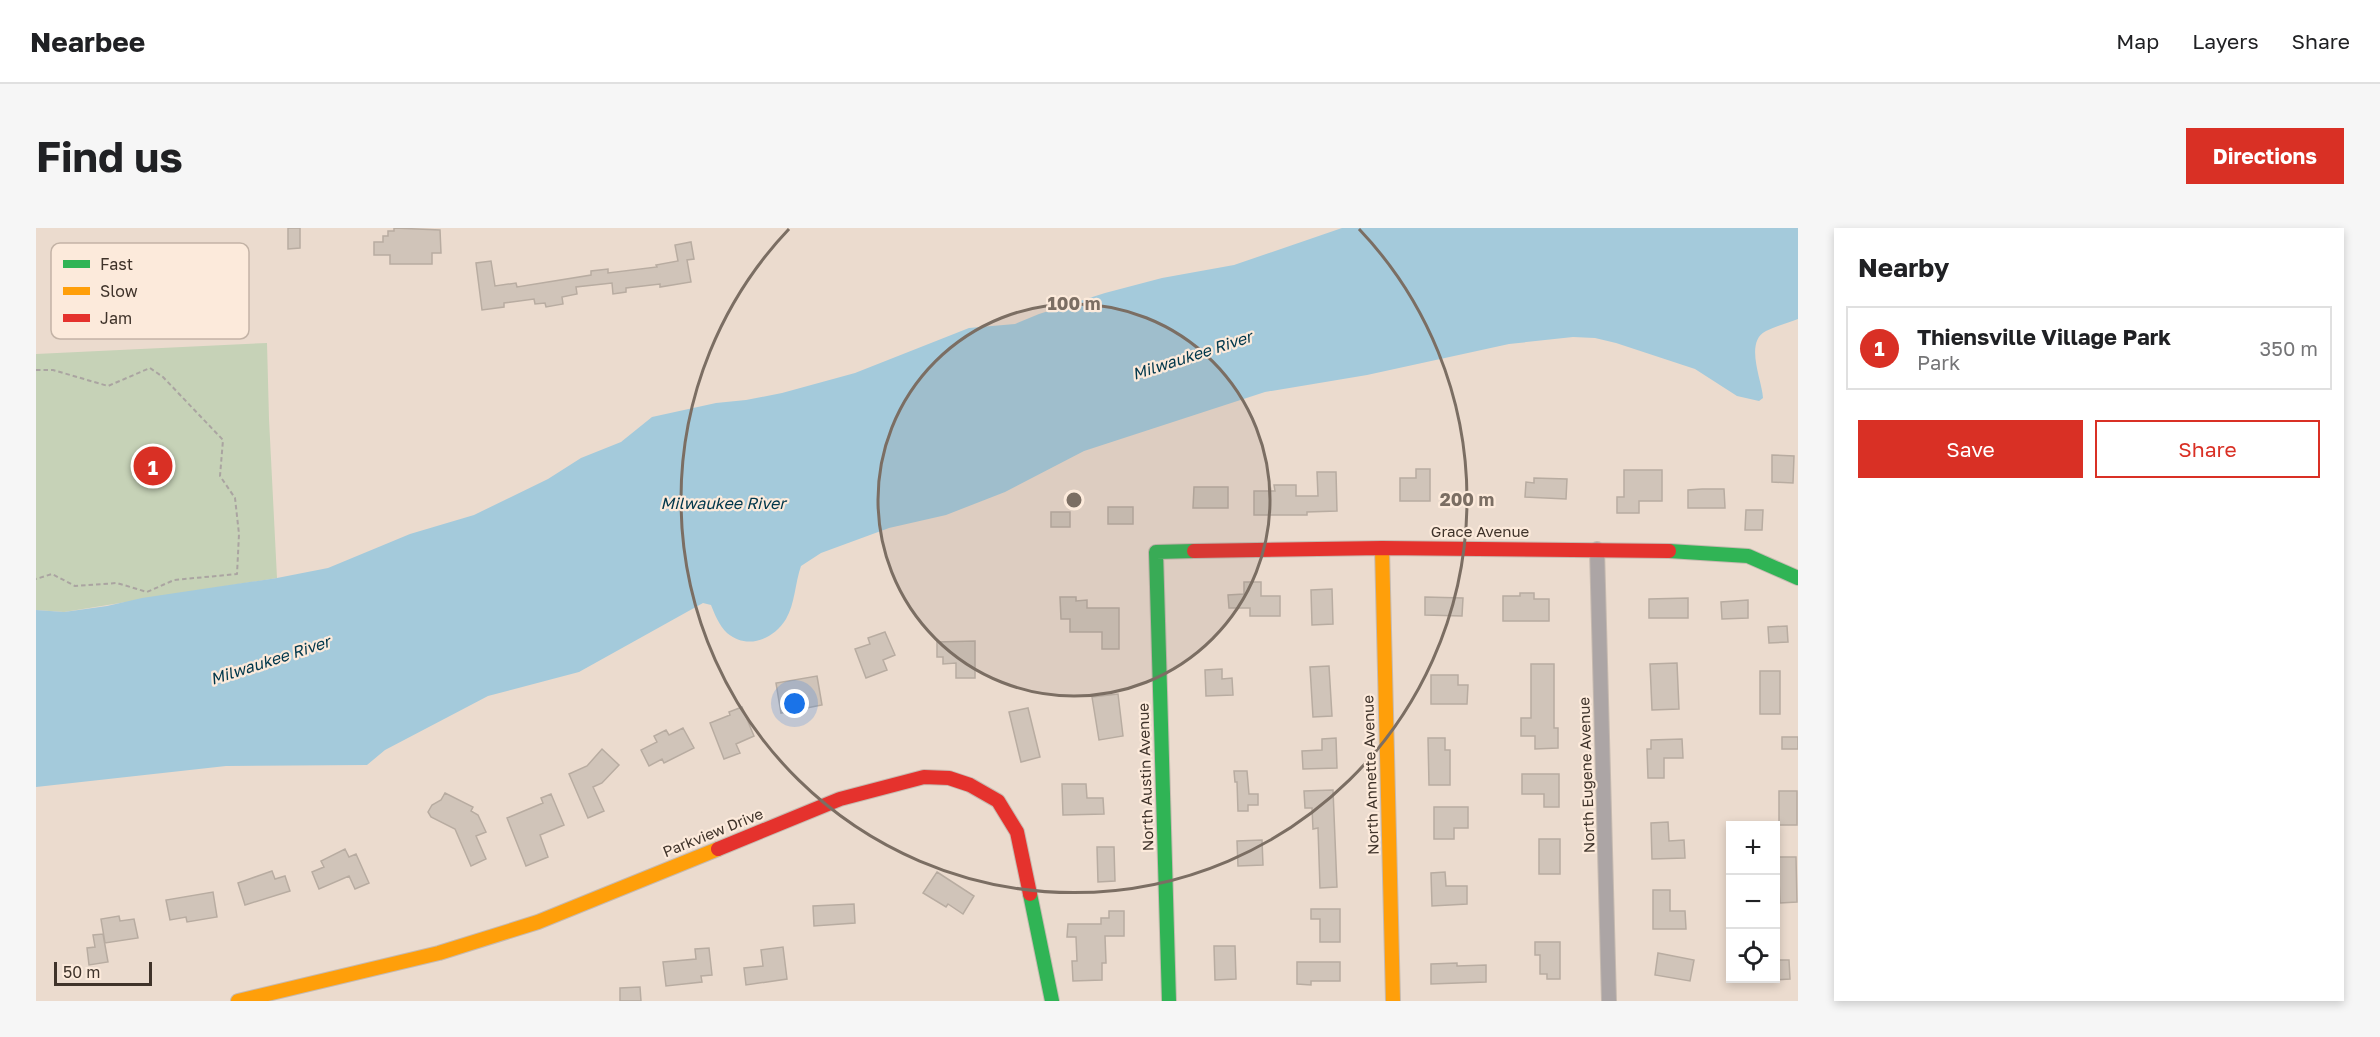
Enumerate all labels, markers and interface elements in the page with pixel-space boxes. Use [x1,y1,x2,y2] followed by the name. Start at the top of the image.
[30,25,145,58] text: Nearbee
[2116,28,2159,54] text: Map
[2192,28,2259,54] text: Layers
[2292,28,2350,54] text: Share
[2186,128,2344,184] button: Directions
[36,131,183,181] text: Find us
[51,243,249,339] legend
[1858,252,1949,283] text: Nearby
[100,254,133,274] text: Fast
[100,281,138,301] text: Slow
[1048,292,1100,314] text: 100 m
[100,308,132,328] text: Jam
[1917,323,2171,350] text: Thiensville Village Park
[1129,325,1257,384] water label: Milwaukee River
[1874,336,1885,360] text: 1
[2260,336,2318,360] text: 350 m
[1917,350,1960,374] text: Park
[1858,420,2083,478] button: Save
[2095,420,2320,478] button: Share
[134,444,172,488] pin: 1
[1440,488,1494,510] text: 200 m
[1064,490,1084,510] centre of rings
[661,493,788,513] water label: Milwaukee River
[1431,522,1529,540] street label: Grace Avenue
[207,630,335,689] water label: Milwaukee River
[780,689,809,718] your location
[1358,694,1382,855] street label: North Annette Avenue
[1574,696,1598,853] street label: North Eugene Avenue
[1133,702,1157,851] street label: North Austin Avenue
[660,804,766,860] street label: Parkview Drive
[1726,821,1780,983] map controls
[1726,821,1780,875] button: +
[1726,875,1780,929] button: −
[1726,929,1780,983] button: locate
[54,959,152,986] scale bar
[63,962,100,982] text: 50 m

